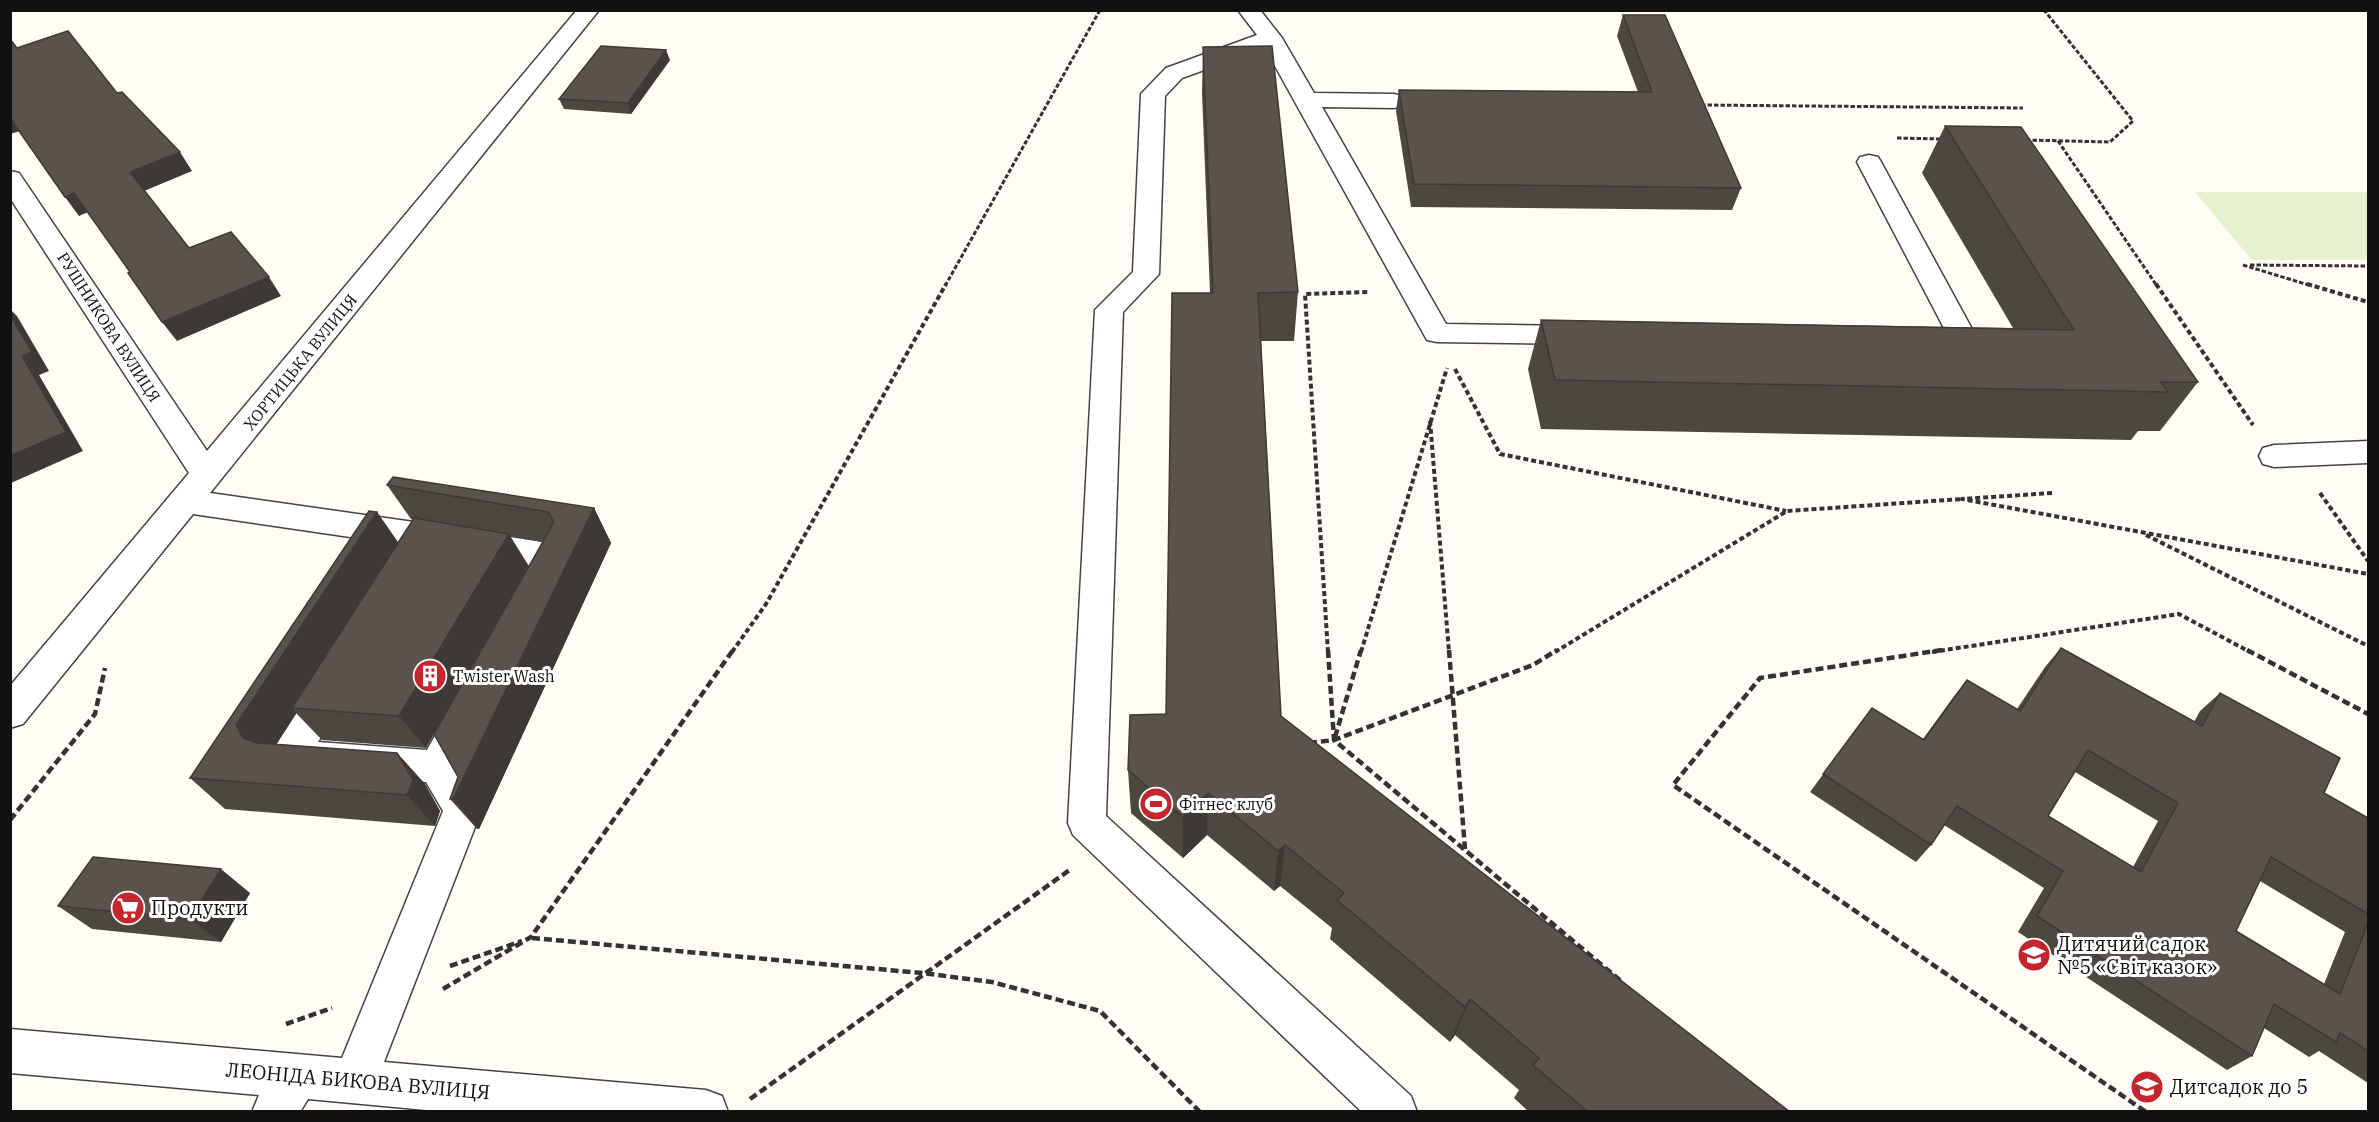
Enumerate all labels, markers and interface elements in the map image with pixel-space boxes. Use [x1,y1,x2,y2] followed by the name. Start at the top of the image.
[53,248,165,406] street label: РУШНИКОВА ВУЛИЦЯ
[239,290,361,434] street label: ХОРТИЦЬКА ВУЛИЦЯ
[412,658,448,694] building icon: Twister Wash
[453,666,555,686] place label: Twister Wash
[1138,786,1174,822] sports icon: Фітнес клуб
[1179,794,1273,814] place label: Фітнес клуб
[110,890,146,926] supermarket icon: Продукти
[151,894,249,921] place label: Продукти
[2057,930,2217,980] place label: Дитячий садок №5 «Світ казок»
[2016,937,2052,973] school or university icon: Дитячий садок №5 «Світ казок»
[225,1055,491,1106] street label: ЛЕОНІДА БИКОВА ВУЛИЦЯ
[2129,1069,2165,1105] school or university icon: Дитсадок до 5
[2170,1073,2308,1100] place label: Дитсадок до 5

